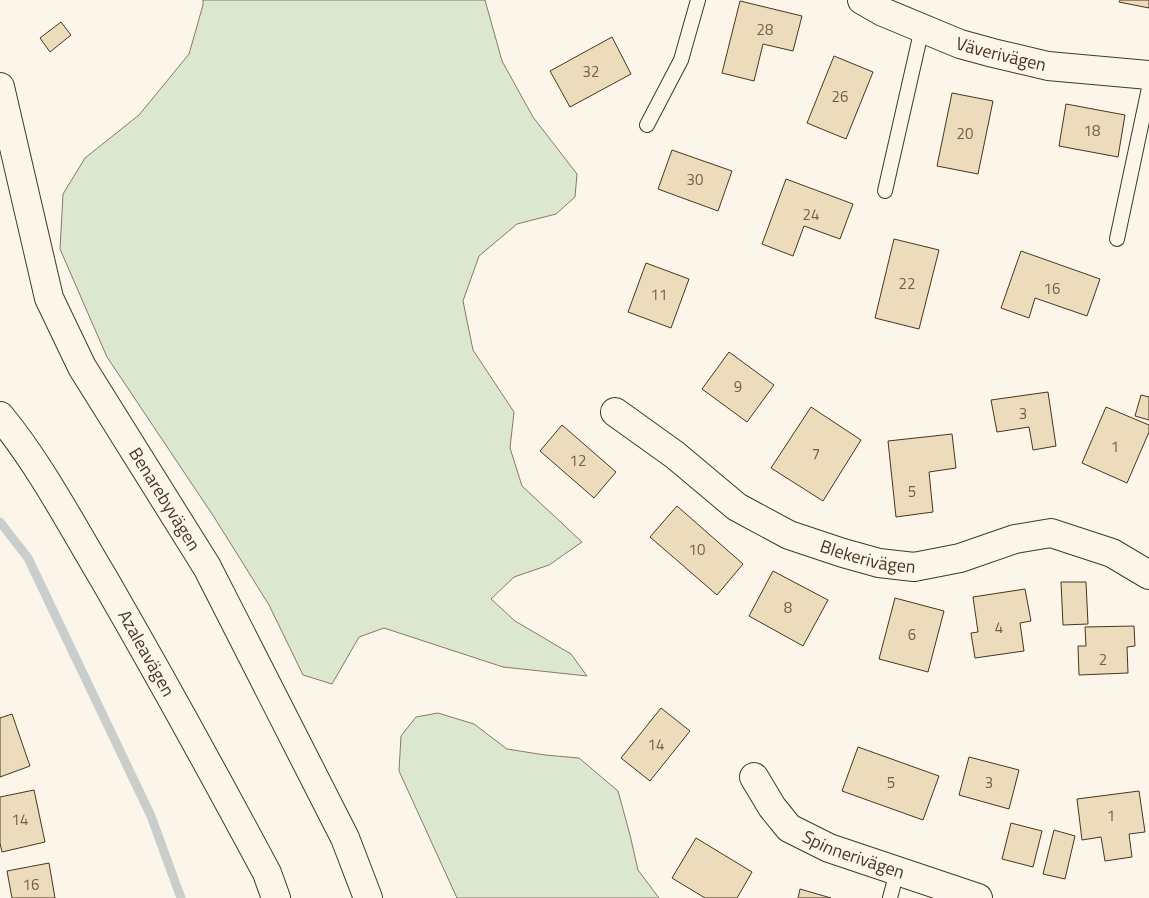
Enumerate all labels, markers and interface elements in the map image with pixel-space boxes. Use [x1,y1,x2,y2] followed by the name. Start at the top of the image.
[757,18,773,41] house number: 28
[953,30,1049,78] street label: Väverivägen
[583,60,599,83] house number: 32
[832,85,848,108] house number: 26
[1084,119,1100,142] house number: 18
[957,122,973,145] house number: 20
[687,168,703,191] house number: 30
[803,203,819,226] house number: 24
[899,272,915,295] house number: 22
[1044,277,1060,300] house number: 16
[651,283,667,306] house number: 11
[734,375,742,398] house number: 9
[1019,402,1027,425] house number: 3
[1111,435,1119,458] house number: 1
[122,442,208,556] street label: Benarebyvägen
[812,442,820,465] house number: 7
[570,449,586,472] house number: 12
[908,480,916,503] house number: 5
[817,532,917,580] street label: Blekerivägen
[689,538,705,561] house number: 10
[784,596,792,619] house number: 8
[111,605,182,701] street label: Azaleavägen
[995,616,1003,639] house number: 4
[908,623,916,646] house number: 6
[1099,648,1107,671] house number: 2
[648,733,664,756] house number: 14
[887,771,895,794] house number: 5
[985,771,993,794] house number: 3
[1107,804,1115,827] house number: 1
[12,808,28,831] house number: 14
[798,823,908,885] street label: Spinnerivägen
[23,873,39,896] house number: 16

